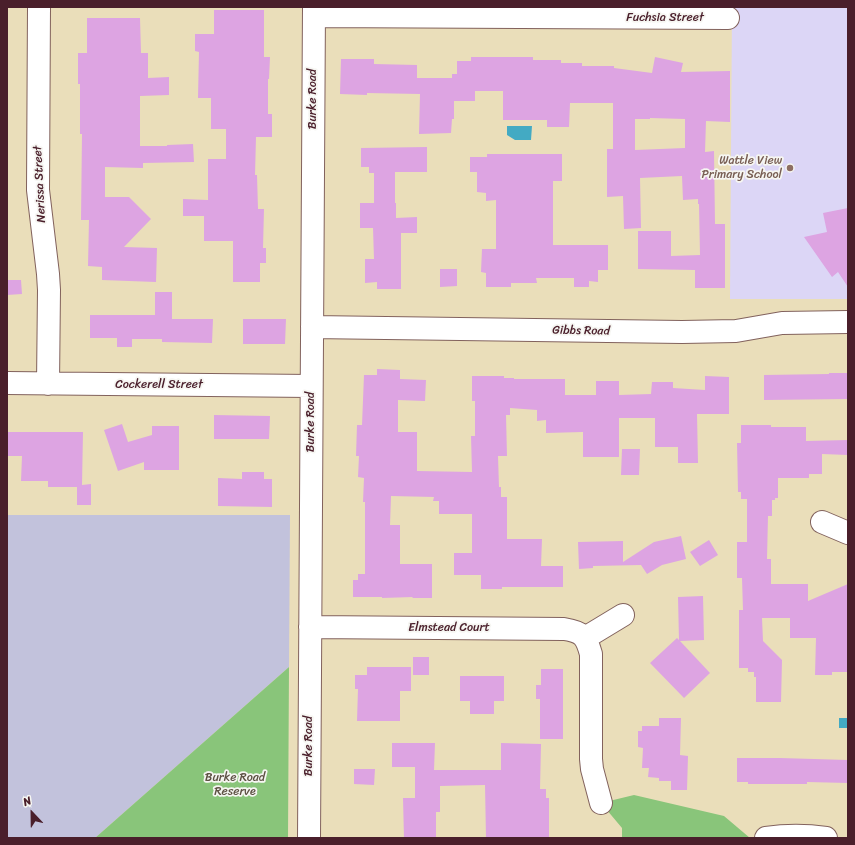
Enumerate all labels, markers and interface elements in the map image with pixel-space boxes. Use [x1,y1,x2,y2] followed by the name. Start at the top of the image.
[626,11,704,25] street label: Fuchsia Street
[306,69,320,129] street label: Burke Road
[31,145,49,223] street label: Nerissa Street
[702,154,782,182] place label: Wattle View Primary School
[785,163,795,173] marker: Wattle View Primary School
[552,323,610,339] street label: Gibbs Road
[115,378,203,392] street label: Cockerell Street
[304,392,318,452] street label: Burke Road
[408,621,490,635] street label: Elmstead Court
[302,716,316,776] street label: Burke Road
[205,771,265,799] park label: Burke Road Reserve
[20,791,34,812] text: N
[12,793,52,833] north arrow

